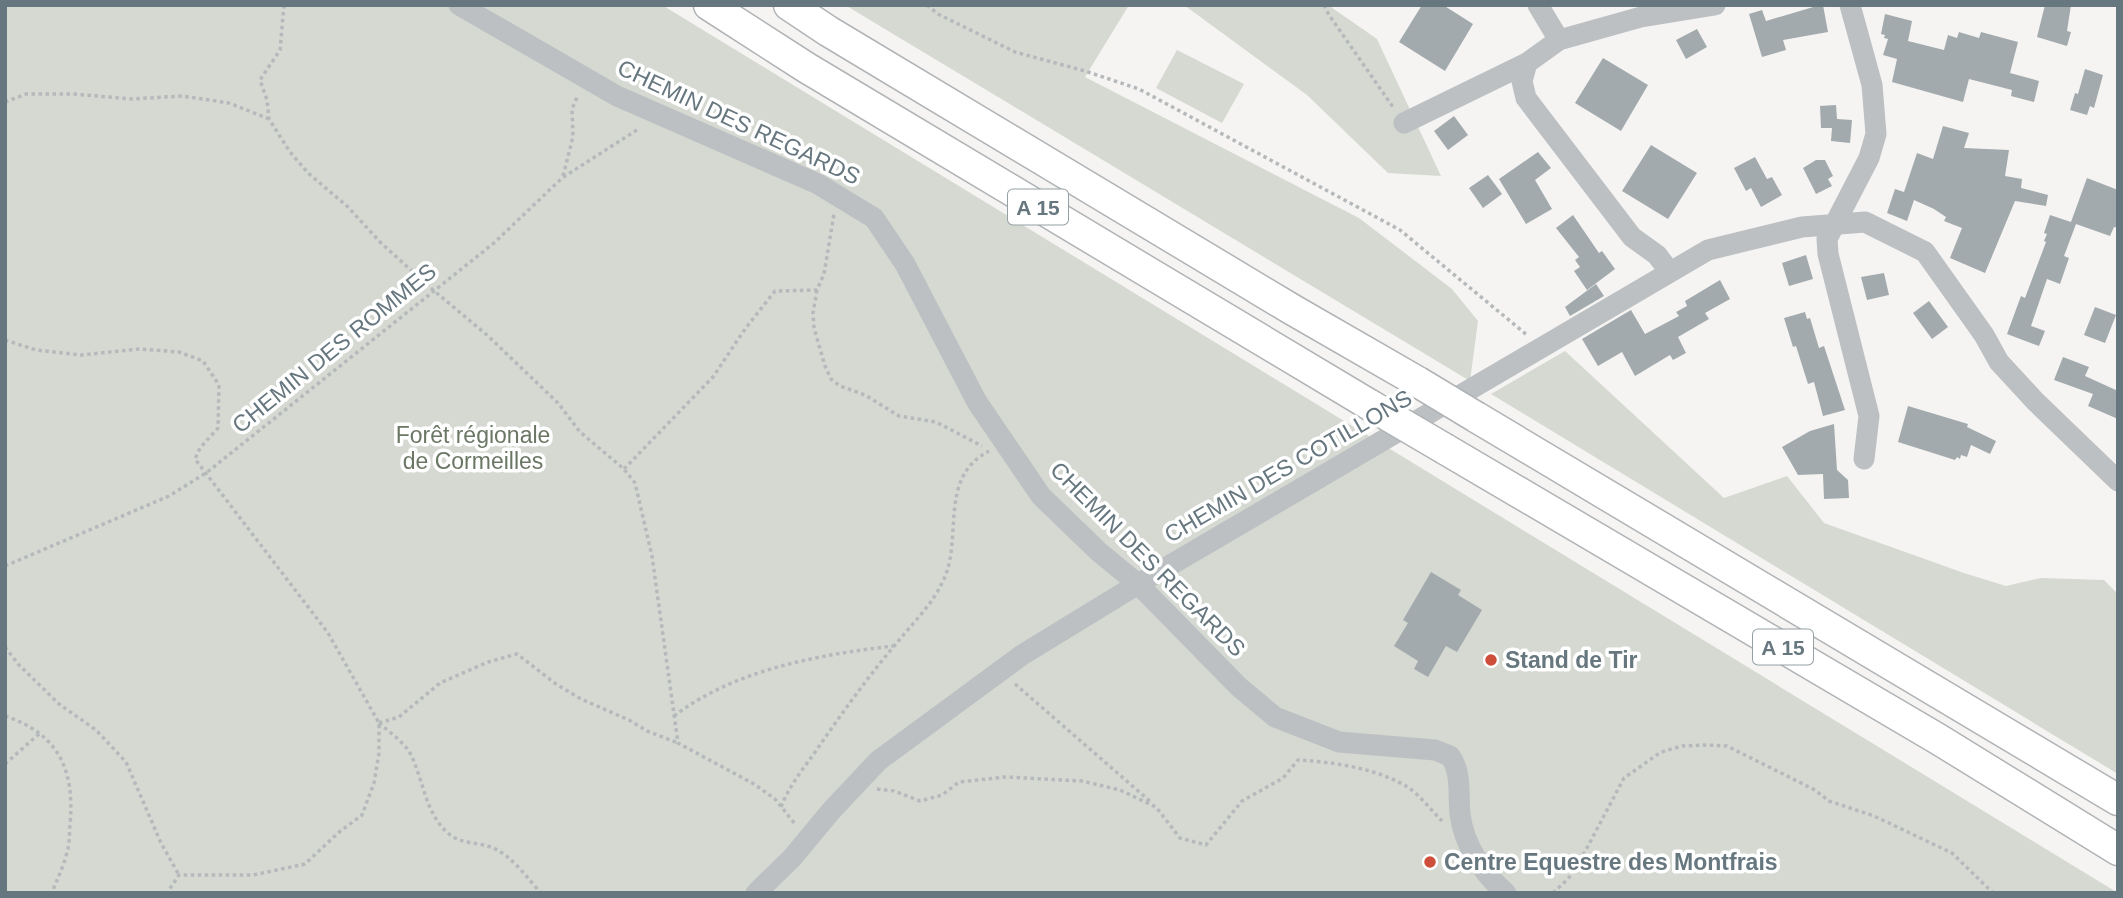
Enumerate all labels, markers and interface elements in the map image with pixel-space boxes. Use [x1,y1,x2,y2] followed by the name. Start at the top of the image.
[614,54,864,190] street label: CHEMIN DES REGARDS
[1008,190,1068,224] road number: A 15
[227,258,441,438] street label: CHEMIN DES ROMMES
[1160,384,1416,548] street label: CHEMIN DES COTILLONS
[396,422,550,474] park label: Forêt régionale de Cormeilles
[1045,456,1251,662] street label: CHEMIN DES REGARDS
[1753,630,1813,664] road number: A 15
[1505,647,1638,673] place label: Stand de Tir
[1483,652,1499,668] marker: Stand de Tir
[1444,849,1778,875] place label: Centre Equestre des Montfrais
[1422,854,1438,870] marker: Centre Equestre des Montfrais

